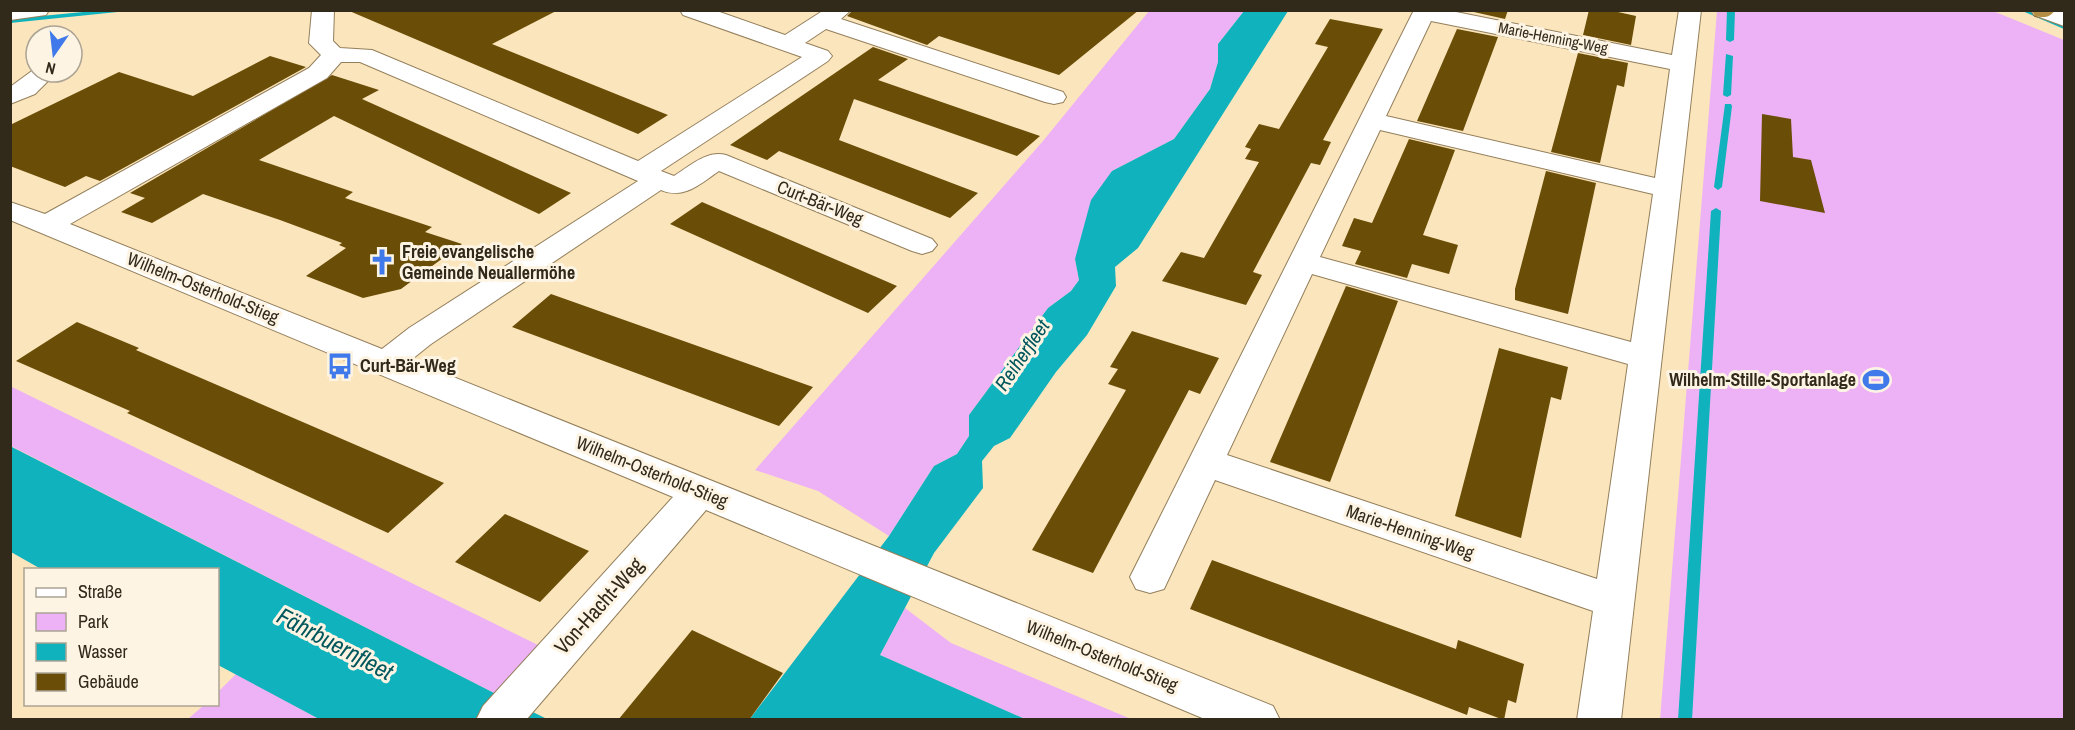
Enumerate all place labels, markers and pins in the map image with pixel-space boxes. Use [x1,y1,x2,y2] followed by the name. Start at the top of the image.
[402,239,575,285] place label: Freie evangelische Gemeinde Neuallermöhe
[367,247,397,277] church icon: Freie evangelische Gemeinde Neuallermöhe
[325,351,355,381] bus stop icon: Curt-Bär-Weg
[360,353,456,378] place label: Curt-Bär-Weg
[1861,365,1891,395] sports icon: Wilhelm-Stille-Sportanlage
[1669,367,1856,392] place label: Wilhelm-Stille-Sportanlage

